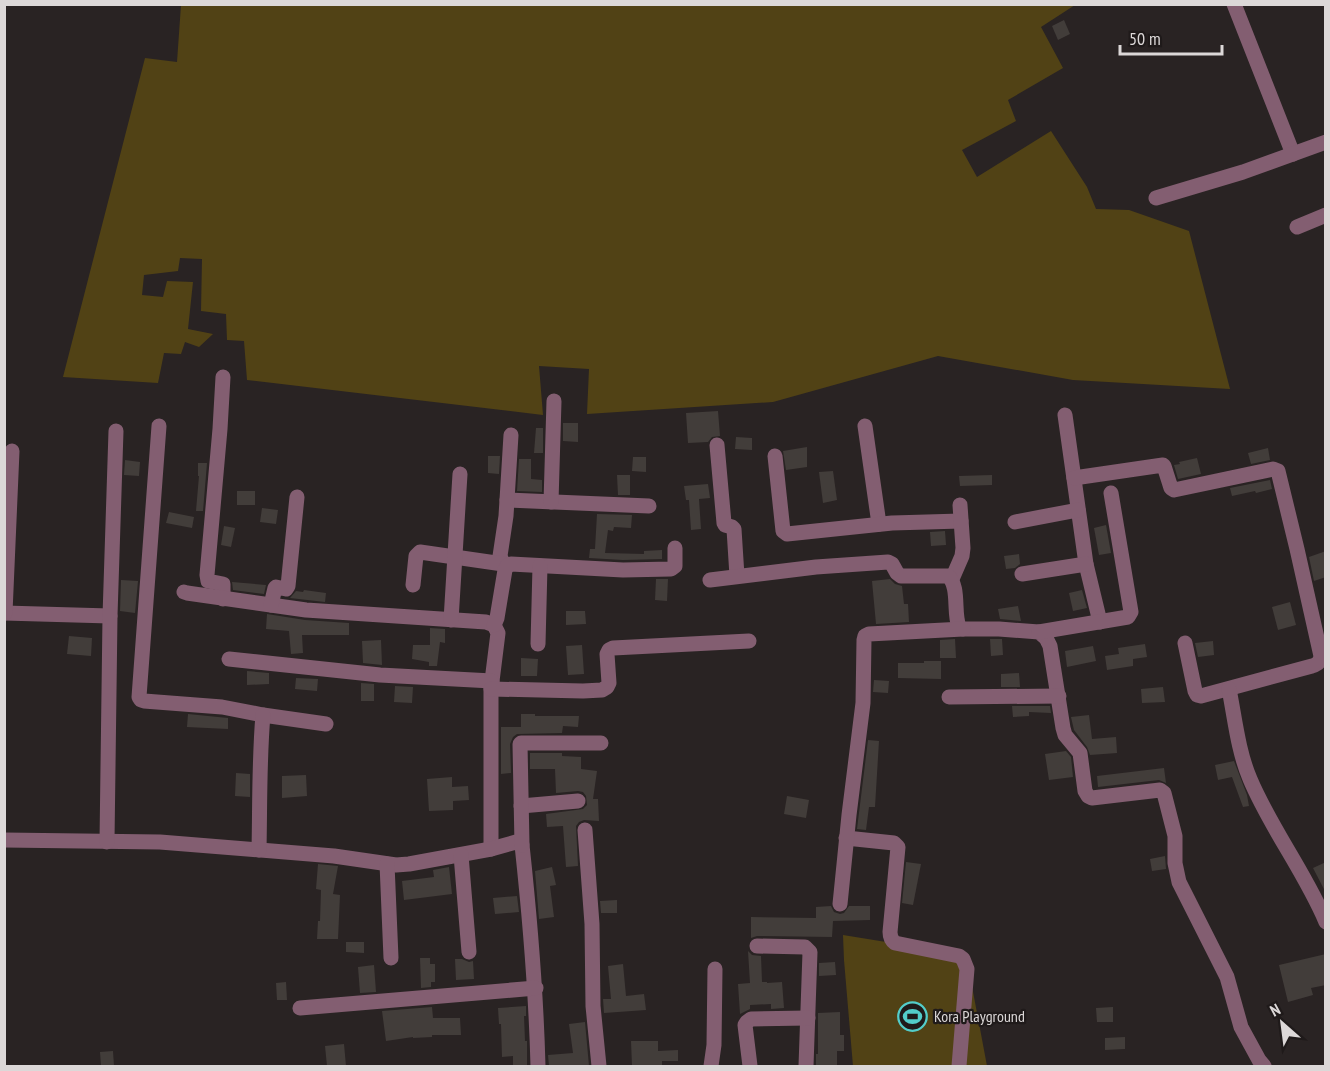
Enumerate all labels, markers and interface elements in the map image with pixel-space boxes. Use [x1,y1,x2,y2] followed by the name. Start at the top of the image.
[1120,18,1222,56] scale bar
[1129,27,1161,50] text: 50 m
[1252,993,1312,1053] north arrow
[1266,999,1283,1021] text: N
[897,1000,929,1032] sports icon: Kora Playground
[934,1006,1025,1026] place label: Kora Playground

